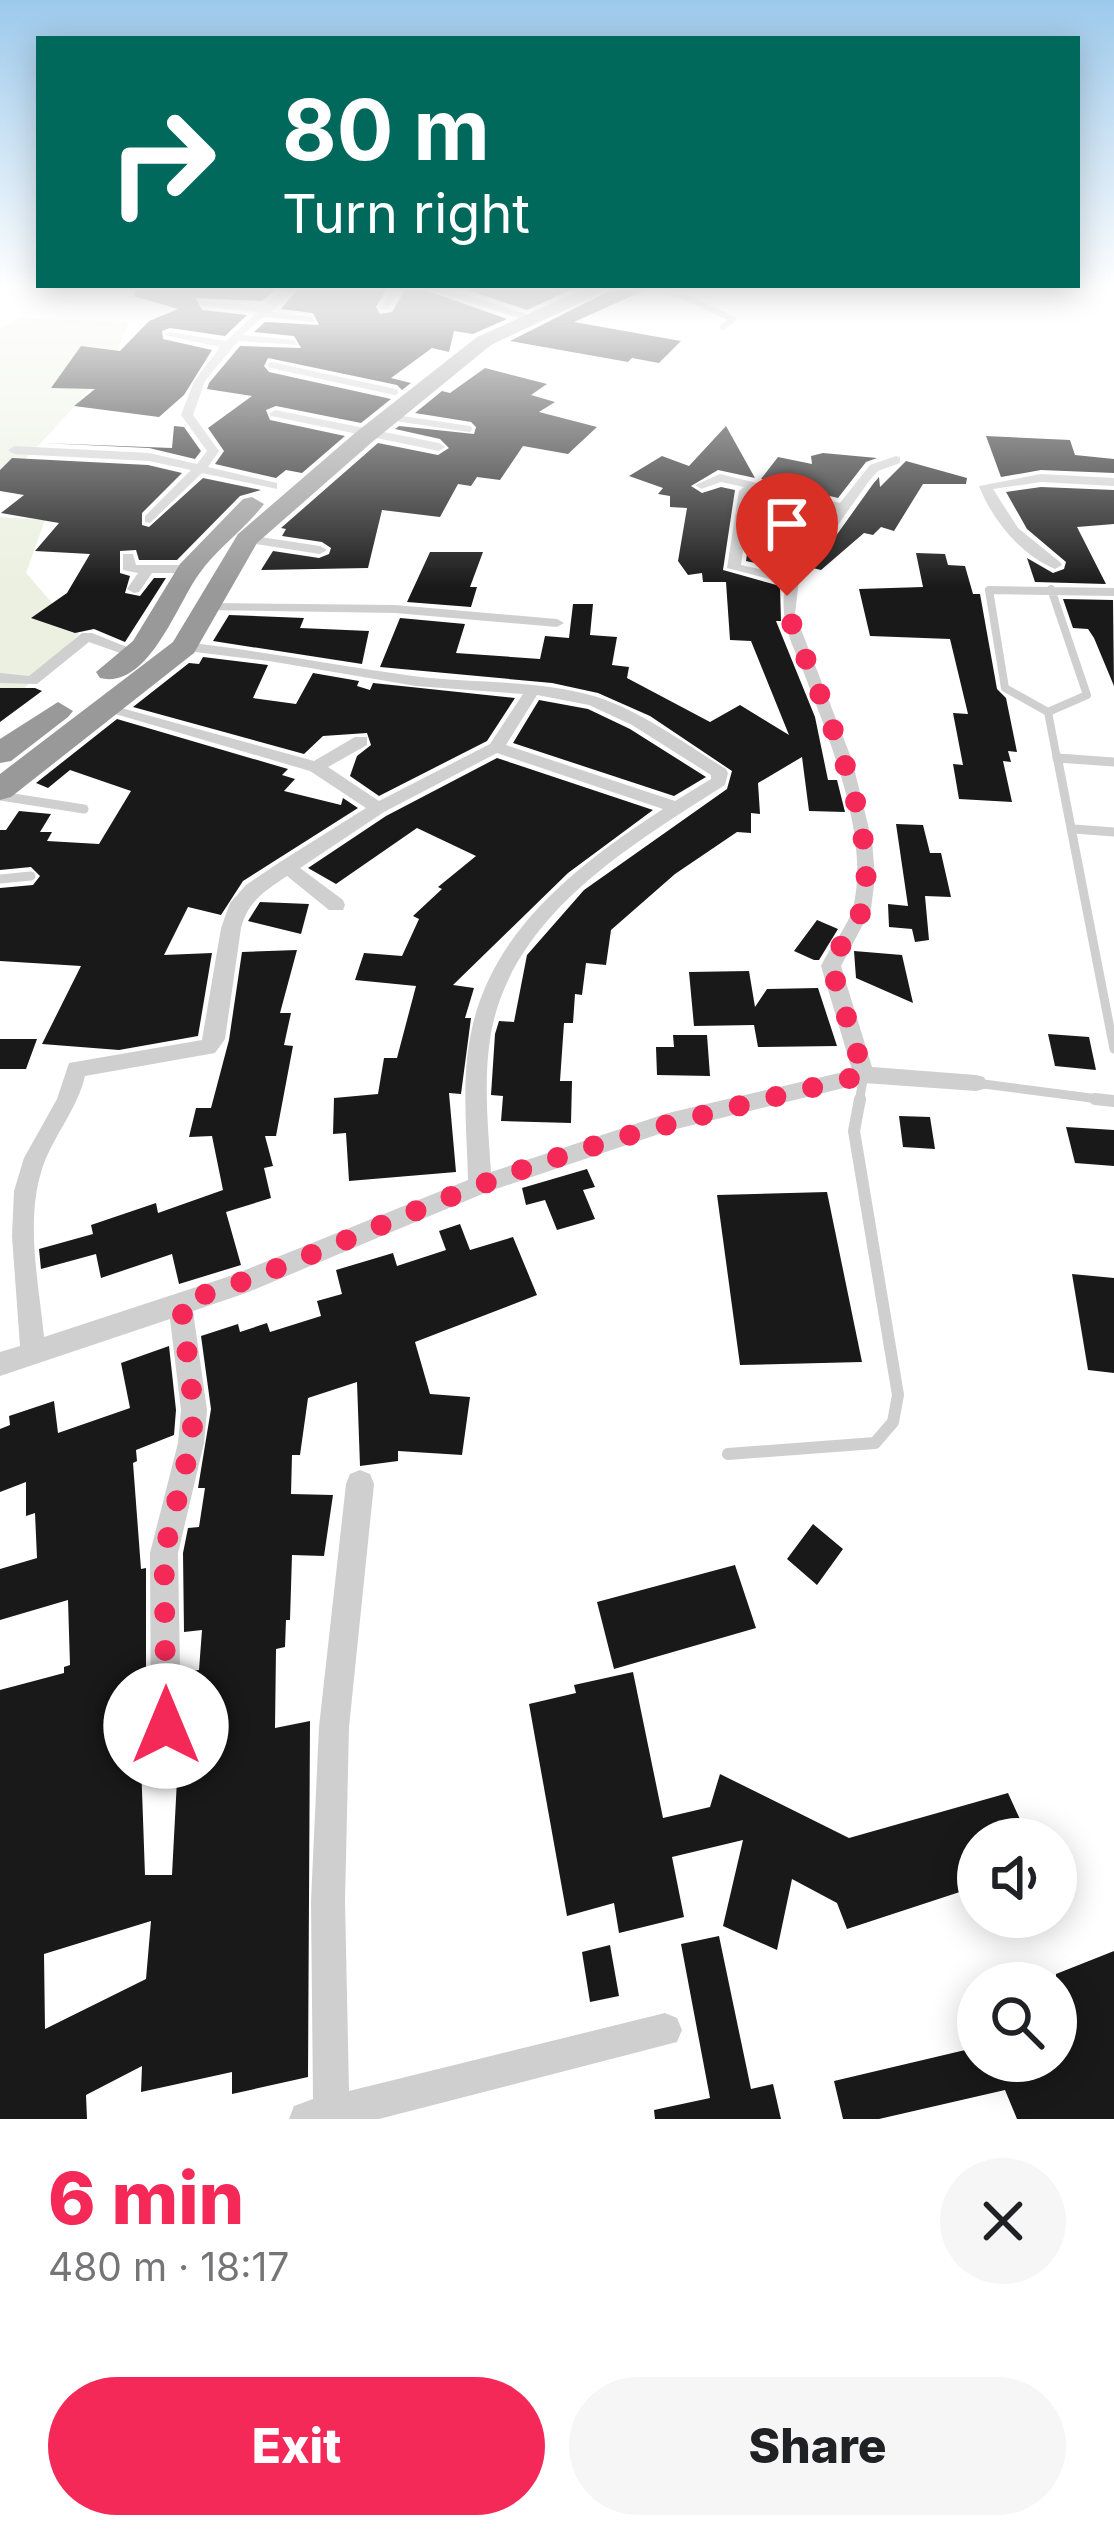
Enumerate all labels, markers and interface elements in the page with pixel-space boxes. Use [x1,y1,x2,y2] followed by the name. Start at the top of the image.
[282,79,490,180] text: 80 m
[84,84,240,240] icon: right
[282,181,530,246] text: Turn right
[736,473,838,596] pin
[754,491,820,557] icon: arrive
[103,1663,229,1789] position arrow
[957,1818,1077,2082] map controls
[957,1818,1077,1938] button: sound
[957,1962,1077,2082] button: search
[48,2154,244,2241] text: 6 min
[940,2158,1066,2284] button: close
[48,2243,289,2290] text: 480 m · 18:17
[48,2377,545,2515] button: Exit
[569,2377,1066,2515] button: Share

